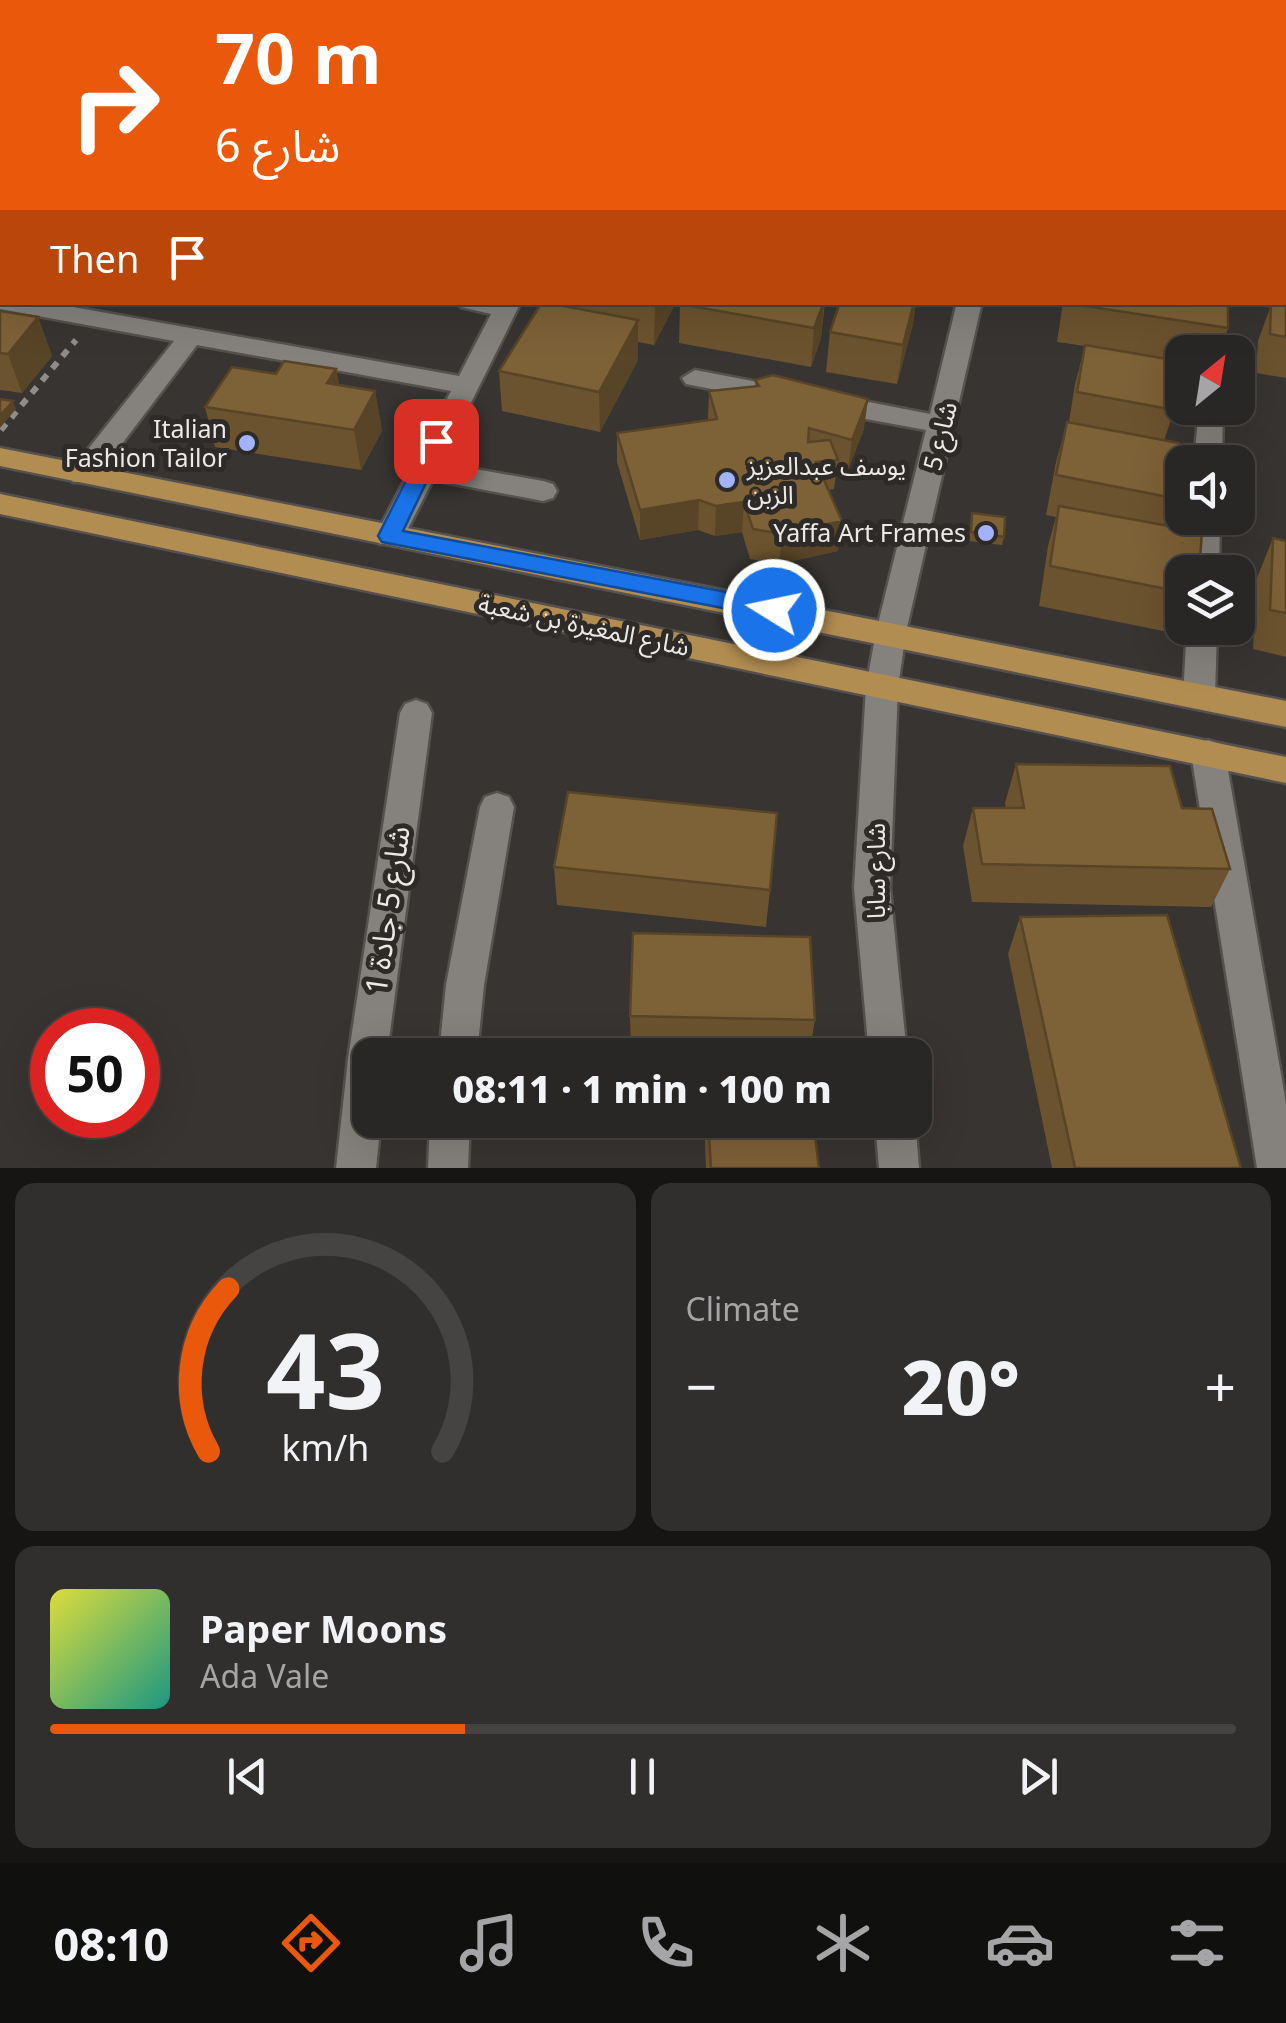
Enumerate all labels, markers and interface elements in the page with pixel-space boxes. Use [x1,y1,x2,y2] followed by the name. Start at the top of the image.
[215,9,382,105] text: 70 m
[50,40,180,170] icon: right
[215,114,340,175] text: شارع 6
[160,230,215,285] icon: arrive
[50,232,140,284] text: Then
[1165,335,1255,425] north arrow
[1165,335,1255,645] map controls
[914,398,967,474] street label: شارع 5
[394,399,479,484] pin
[65,411,227,474] place label: Italian Fashion Tailor
[409,414,464,469] icon: arrive
[236,432,258,454] marker: Italian Fashion Tailor
[1165,445,1255,535] button: sound
[746,448,906,511] place label: يوسف عبدالعزيز الزبن
[716,469,738,491] marker: يوسف عبدالعزيز الزبن
[773,515,966,549] place label: Yaffa Art Frames
[975,522,997,544] marker: Yaffa Art Frames
[1165,555,1255,645] button: layers
[722,558,826,662] position arrow
[475,585,693,666] street label: شارع المغيرة بن شعبة
[354,823,422,997] street label: شارع 5 جادة 1
[858,823,895,919] street label: شارع سابا
[30,1008,160,1138] speed limit sign: 50
[452,1062,832,1114] text: 08:11 · 1 min · 100 m
[686,1287,800,1330] text: Climate
[266,1298,385,1439] text: 43
[902,1335,1020,1437] text: 20°
[686,1348,717,1423] text: −
[1205,1348,1236,1423] text: +
[281,1423,369,1471] text: km/h
[200,1602,447,1654] text: Paper Moons
[200,1654,329,1697] text: Ada Vale
[220,1749,275,1804] icon: previous
[615,1749,670,1804] icon: pause
[1011,1749,1066,1804] icon: next
[276,1908,346,1978] icon: directions
[454,1908,524,1978] icon: music
[631,1908,701,1978] icon: phone
[808,1908,878,1978] icon: climate
[985,1908,1055,1978] icon: car
[1162,1908,1232,1978] icon: filters
[54,1913,169,1974] text: 08:10

